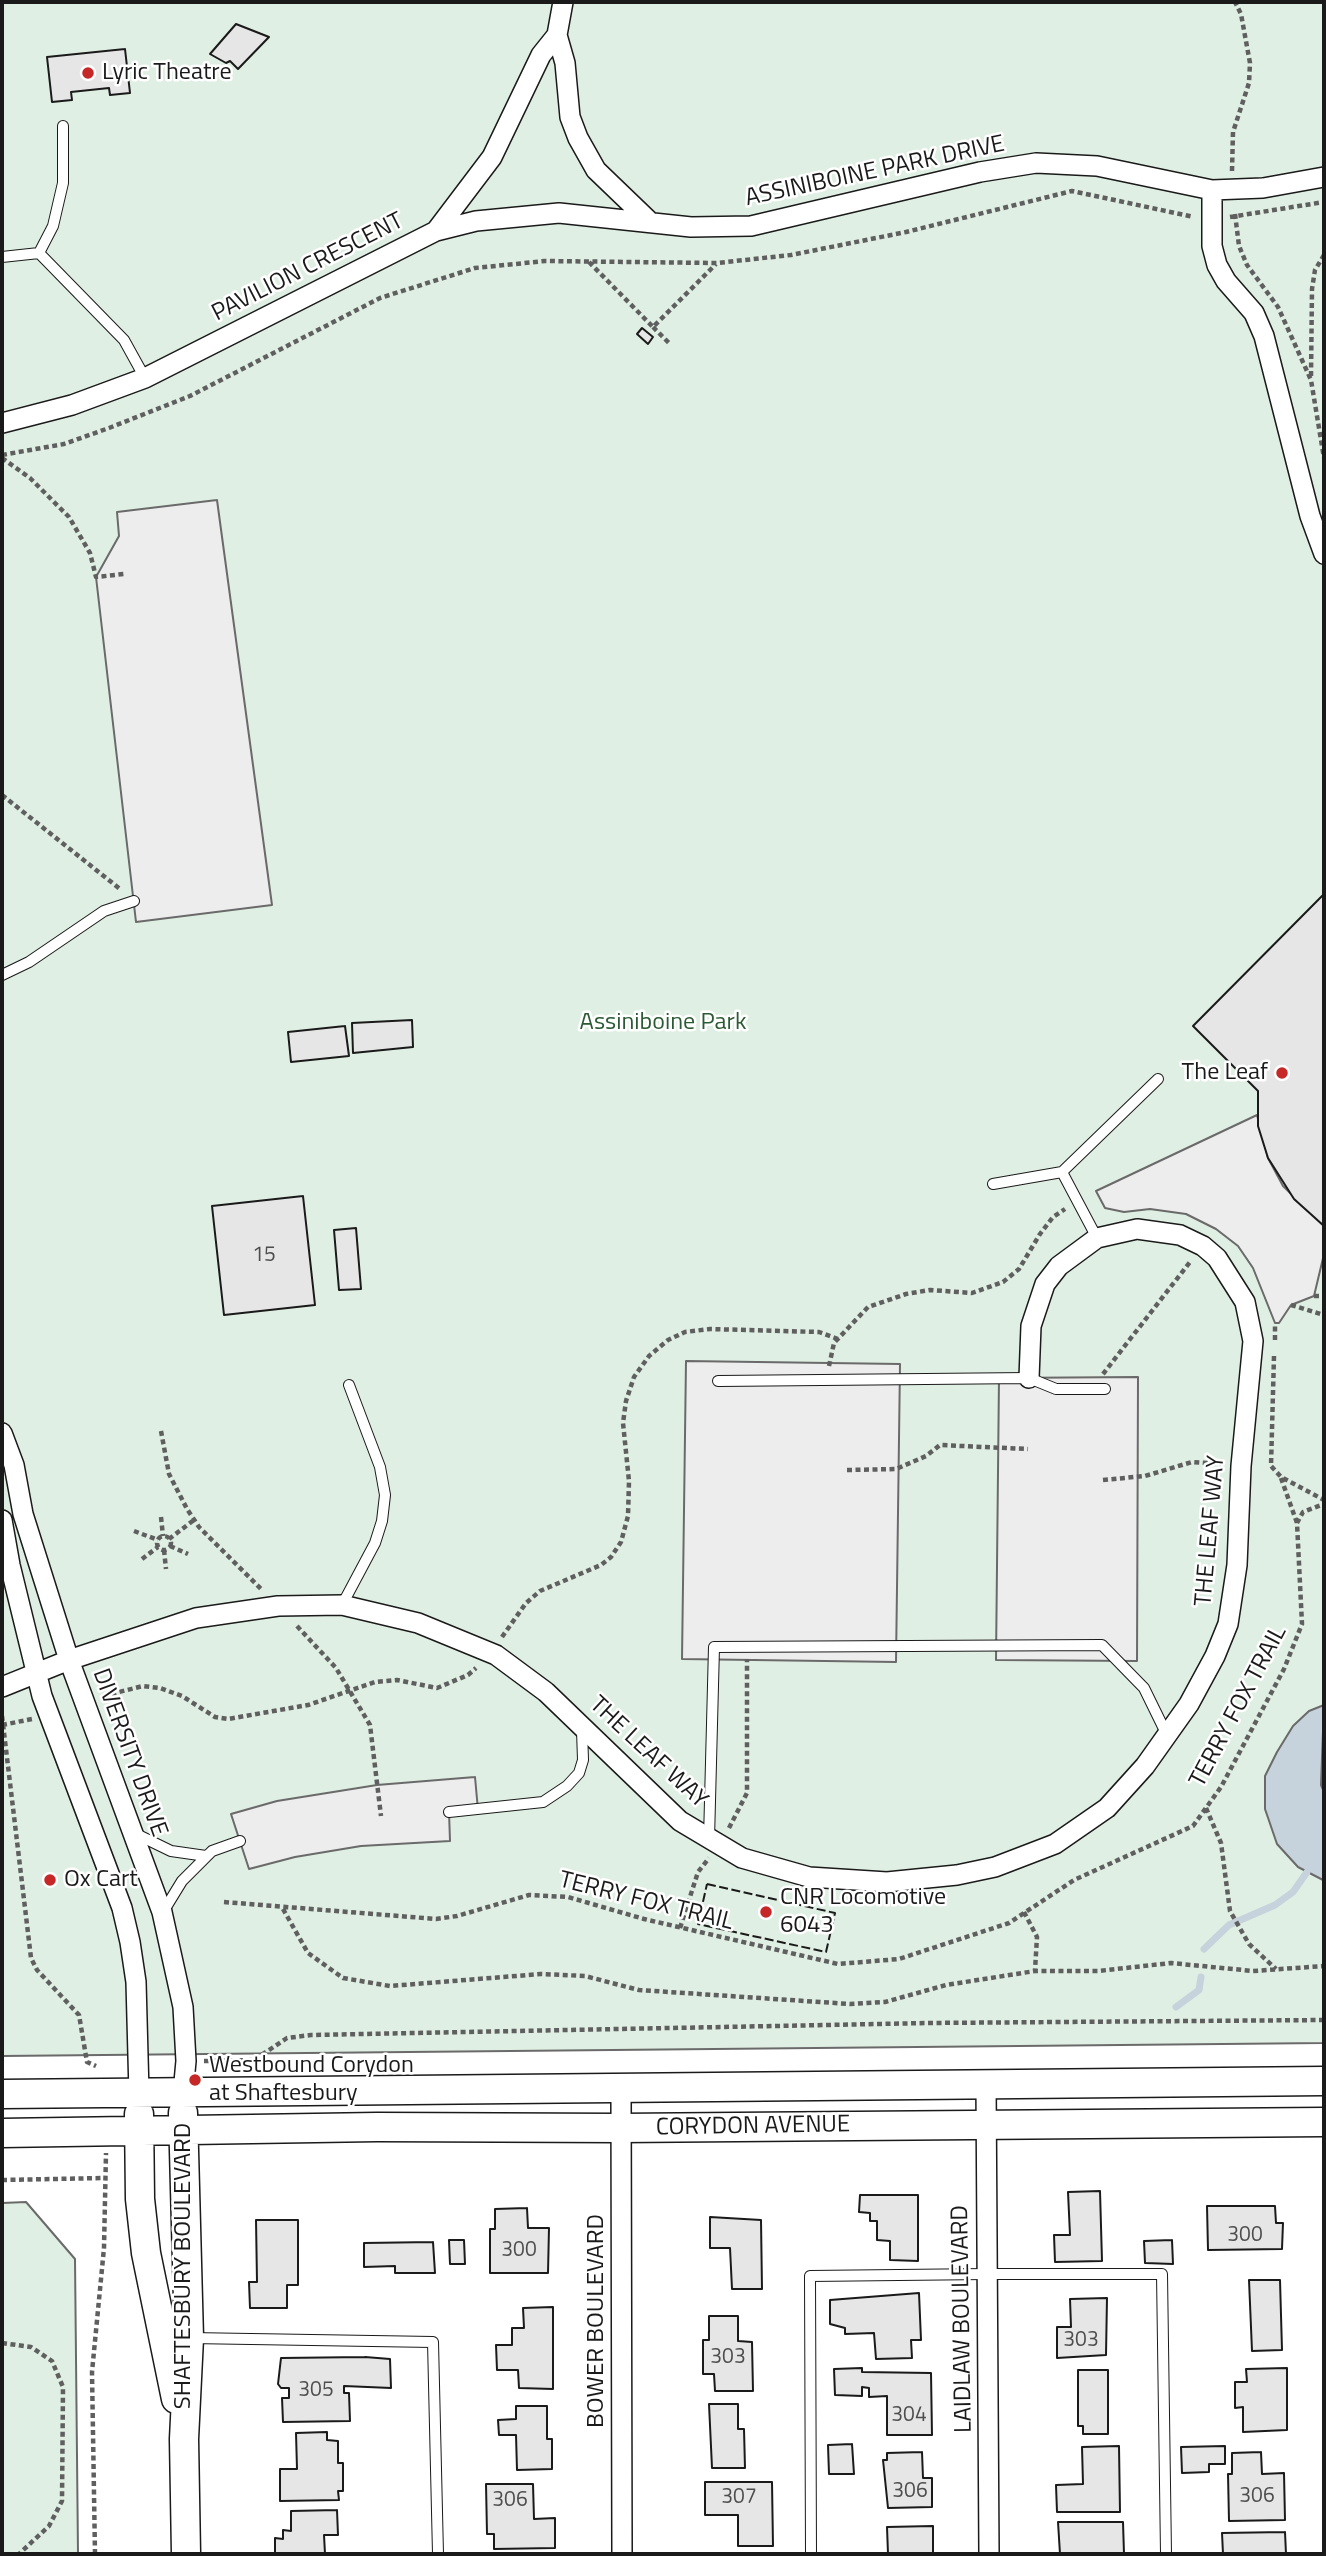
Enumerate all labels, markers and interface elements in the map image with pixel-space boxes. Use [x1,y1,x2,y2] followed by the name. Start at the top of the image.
[102,59,232,87] place label: Lyric Theatre
[80,65,96,81] marker: Lyric Theatre
[743,130,1007,214] street label: ASSINIBOINE PARK DRIVE
[207,207,409,329] street label: PAVILION CRESCENT
[580,1009,746,1037] park label: Assiniboine Park
[1182,1059,1268,1087] place label: The Leaf
[1274,1065,1290,1081] marker: The Leaf
[252,1243,276,1269] house number: 15
[1190,1454,1232,1608] street label: THE LEAF WAY
[1184,1621,1294,1793] street label: TERRY FOX TRAIL
[85,1665,173,1841] street label: DIVERSITY DRIVE
[583,1691,713,1815] street label: THE LEAF WAY
[64,1866,138,1894] place label: Ox Cart
[556,1866,736,1938] street label: TERRY FOX TRAIL
[42,1872,58,1888] marker: Ox Cart
[780,1884,946,1940] place label: CNR Locomotive 6043
[758,1904,774,1920] marker: CNR Locomotive 6043
[209,2052,414,2108] place label: Westbound Corydon at Shaftesbury
[187,2072,203,2088] marker: Westbound Corydon at Shaftesbury
[656,2111,850,2143] street label: CORYDON AVENUE
[170,2123,198,2409] street label: SHAFTESBURY BOULEVARD
[947,2205,979,2433] street label: LAIDLAW BOULEVARD
[583,2214,611,2428] street label: BOWER BOULEVARD
[1227,2223,1263,2249] house number: 300
[501,2238,537,2264] house number: 300
[1063,2328,1099,2354] house number: 303
[710,2345,746,2371] house number: 303
[298,2378,334,2404] house number: 305
[891,2403,927,2429] house number: 304
[892,2479,928,2505] house number: 306
[1239,2484,1275,2510] house number: 306
[721,2485,757,2511] house number: 307
[492,2488,528,2514] house number: 306

